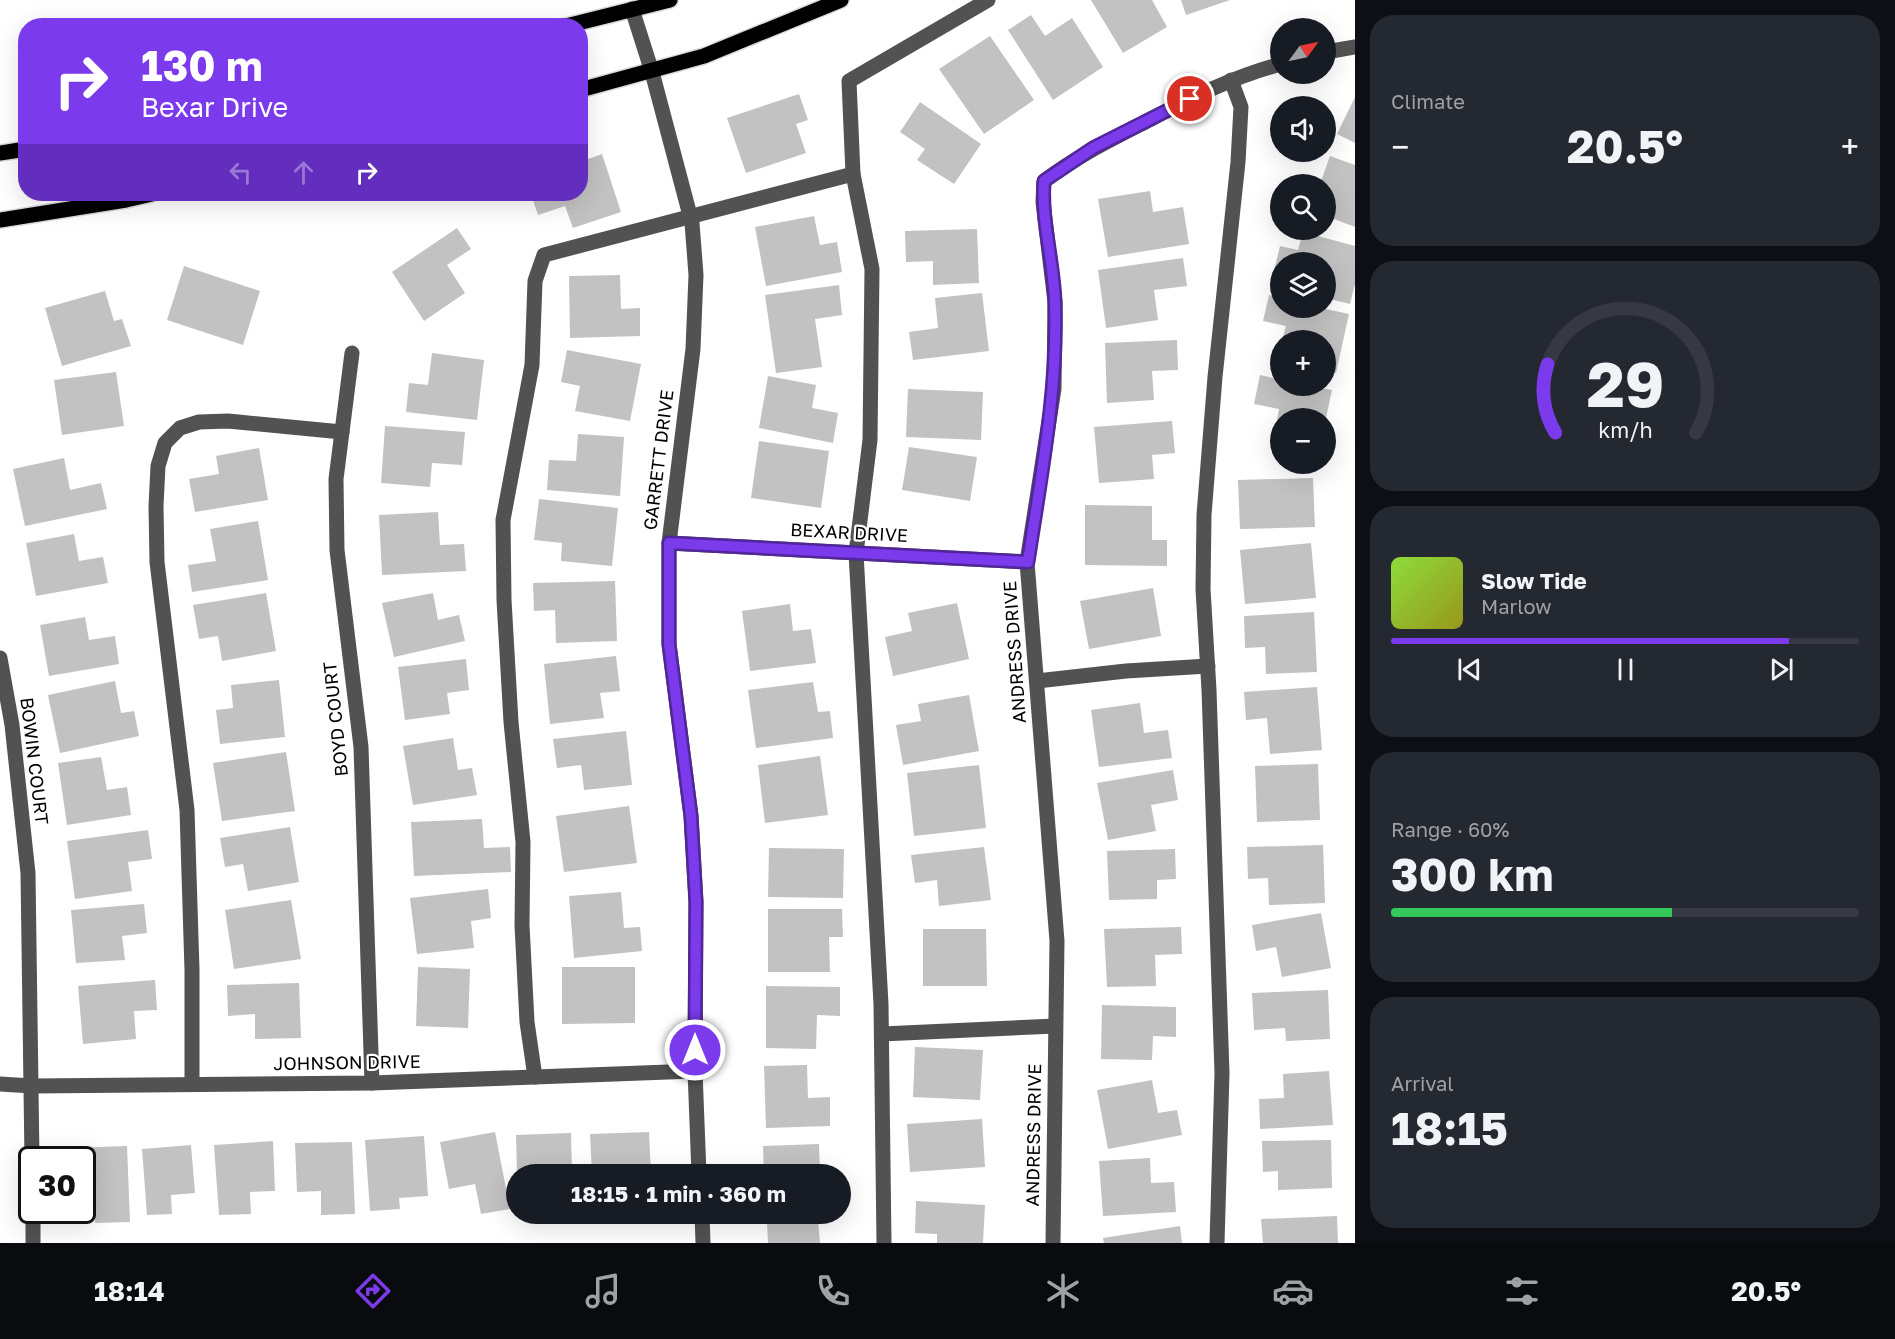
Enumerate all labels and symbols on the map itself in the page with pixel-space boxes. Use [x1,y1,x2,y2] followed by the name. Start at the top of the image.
[1270,18,1336,84] north arrow
[1164,73,1215,124] pin
[638,389,678,531] street label: GARRETT DRIVE
[790,518,908,546] street label: BEXAR DRIVE
[998,580,1030,724] street label: ANDRESS DRIVE
[318,661,352,778] street label: BOYD COURT
[16,696,54,826] street label: BOWIN COURT
[663,1018,727,1082] position arrow
[273,1050,421,1074] street label: JOHNSON DRIVE
[1021,1063,1045,1206] street label: ANDRESS DRIVE
[18,1146,96,1224] speed limit sign: 30

